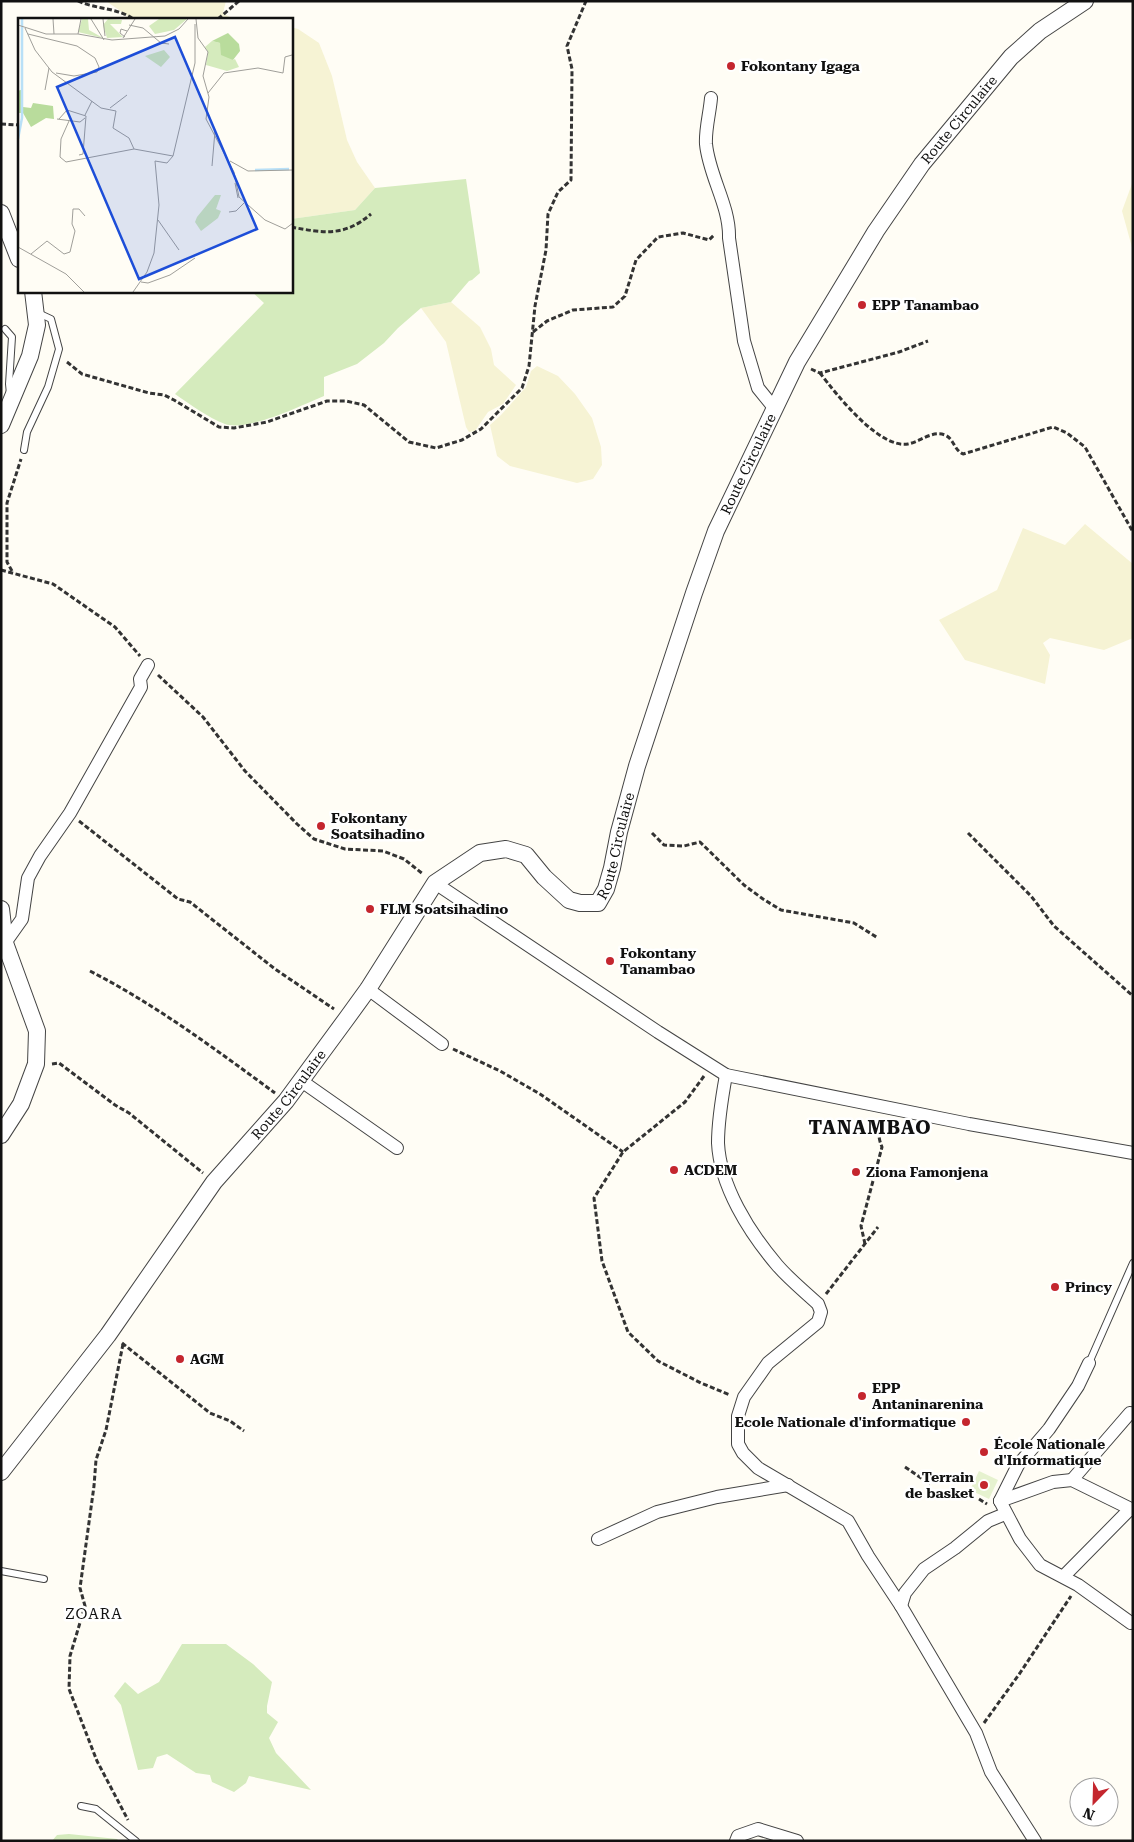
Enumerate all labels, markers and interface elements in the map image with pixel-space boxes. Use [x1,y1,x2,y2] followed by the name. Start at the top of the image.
[18,18,292,292] inset map
[741,58,861,74] place label: Fokontany Igaga
[725,60,737,72] marker: Fokontany Igaga
[918,72,1000,167] street label: Route Circulaire
[872,297,979,313] place label: EPP Tanambao
[856,299,868,311] marker: EPP Tanambao
[717,411,779,517] street label: Route Circulaire
[594,790,637,902] street label: Route Circulaire
[331,810,425,842] place label: Fokontany Soatsihadino
[315,820,327,832] marker: Fokontany Soatsihadino
[380,901,508,917] place label: FLM Soatsihadino
[364,903,376,915] marker: FLM Soatsihadino
[620,945,697,977] place label: Fokontany Tanambao
[604,955,616,967] marker: Fokontany Tanambao
[248,1046,329,1142] street label: Route Circulaire
[809,1116,931,1139] district label: TANAMBAO
[684,1162,738,1178] place label: ACDEM
[668,1164,680,1176] marker: ACDEM
[866,1164,989,1180] place label: Ziona Famonjena
[850,1166,862,1178] marker: Ziona Famonjena
[1065,1279,1112,1295] place label: Princy
[1049,1281,1061,1293] marker: Princy
[190,1351,225,1367] place label: AGM
[174,1353,186,1365] marker: AGM
[872,1380,984,1412] place label: EPP Antaninarenina
[856,1390,868,1402] marker: EPP Antaninarenina
[735,1414,956,1430] place label: Ecole Nationale d'informatique
[960,1416,972,1428] marker: Ecole Nationale d'informatique
[994,1436,1105,1468] place label: École Nationale d'Informatique
[978,1446,990,1458] marker: École Nationale d'Informatique
[905,1469,975,1501] place label: Terrain de basket
[978,1479,990,1491] marker: Terrain de basket
[65,1605,123,1623] district label: ZOARA
[1069,1777,1119,1827] north arrow
[1081,1804,1097,1823] text: N

